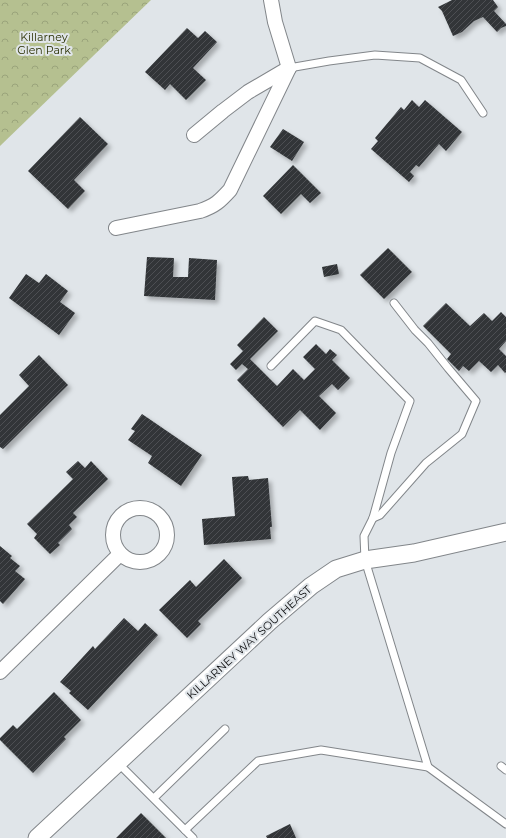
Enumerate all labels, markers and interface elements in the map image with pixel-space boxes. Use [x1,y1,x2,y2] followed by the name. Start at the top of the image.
[17,30,71,57] park label: Killarney Glen Park
[184,582,315,702] street label: KILLARNEY WAY SOUTHEAST

